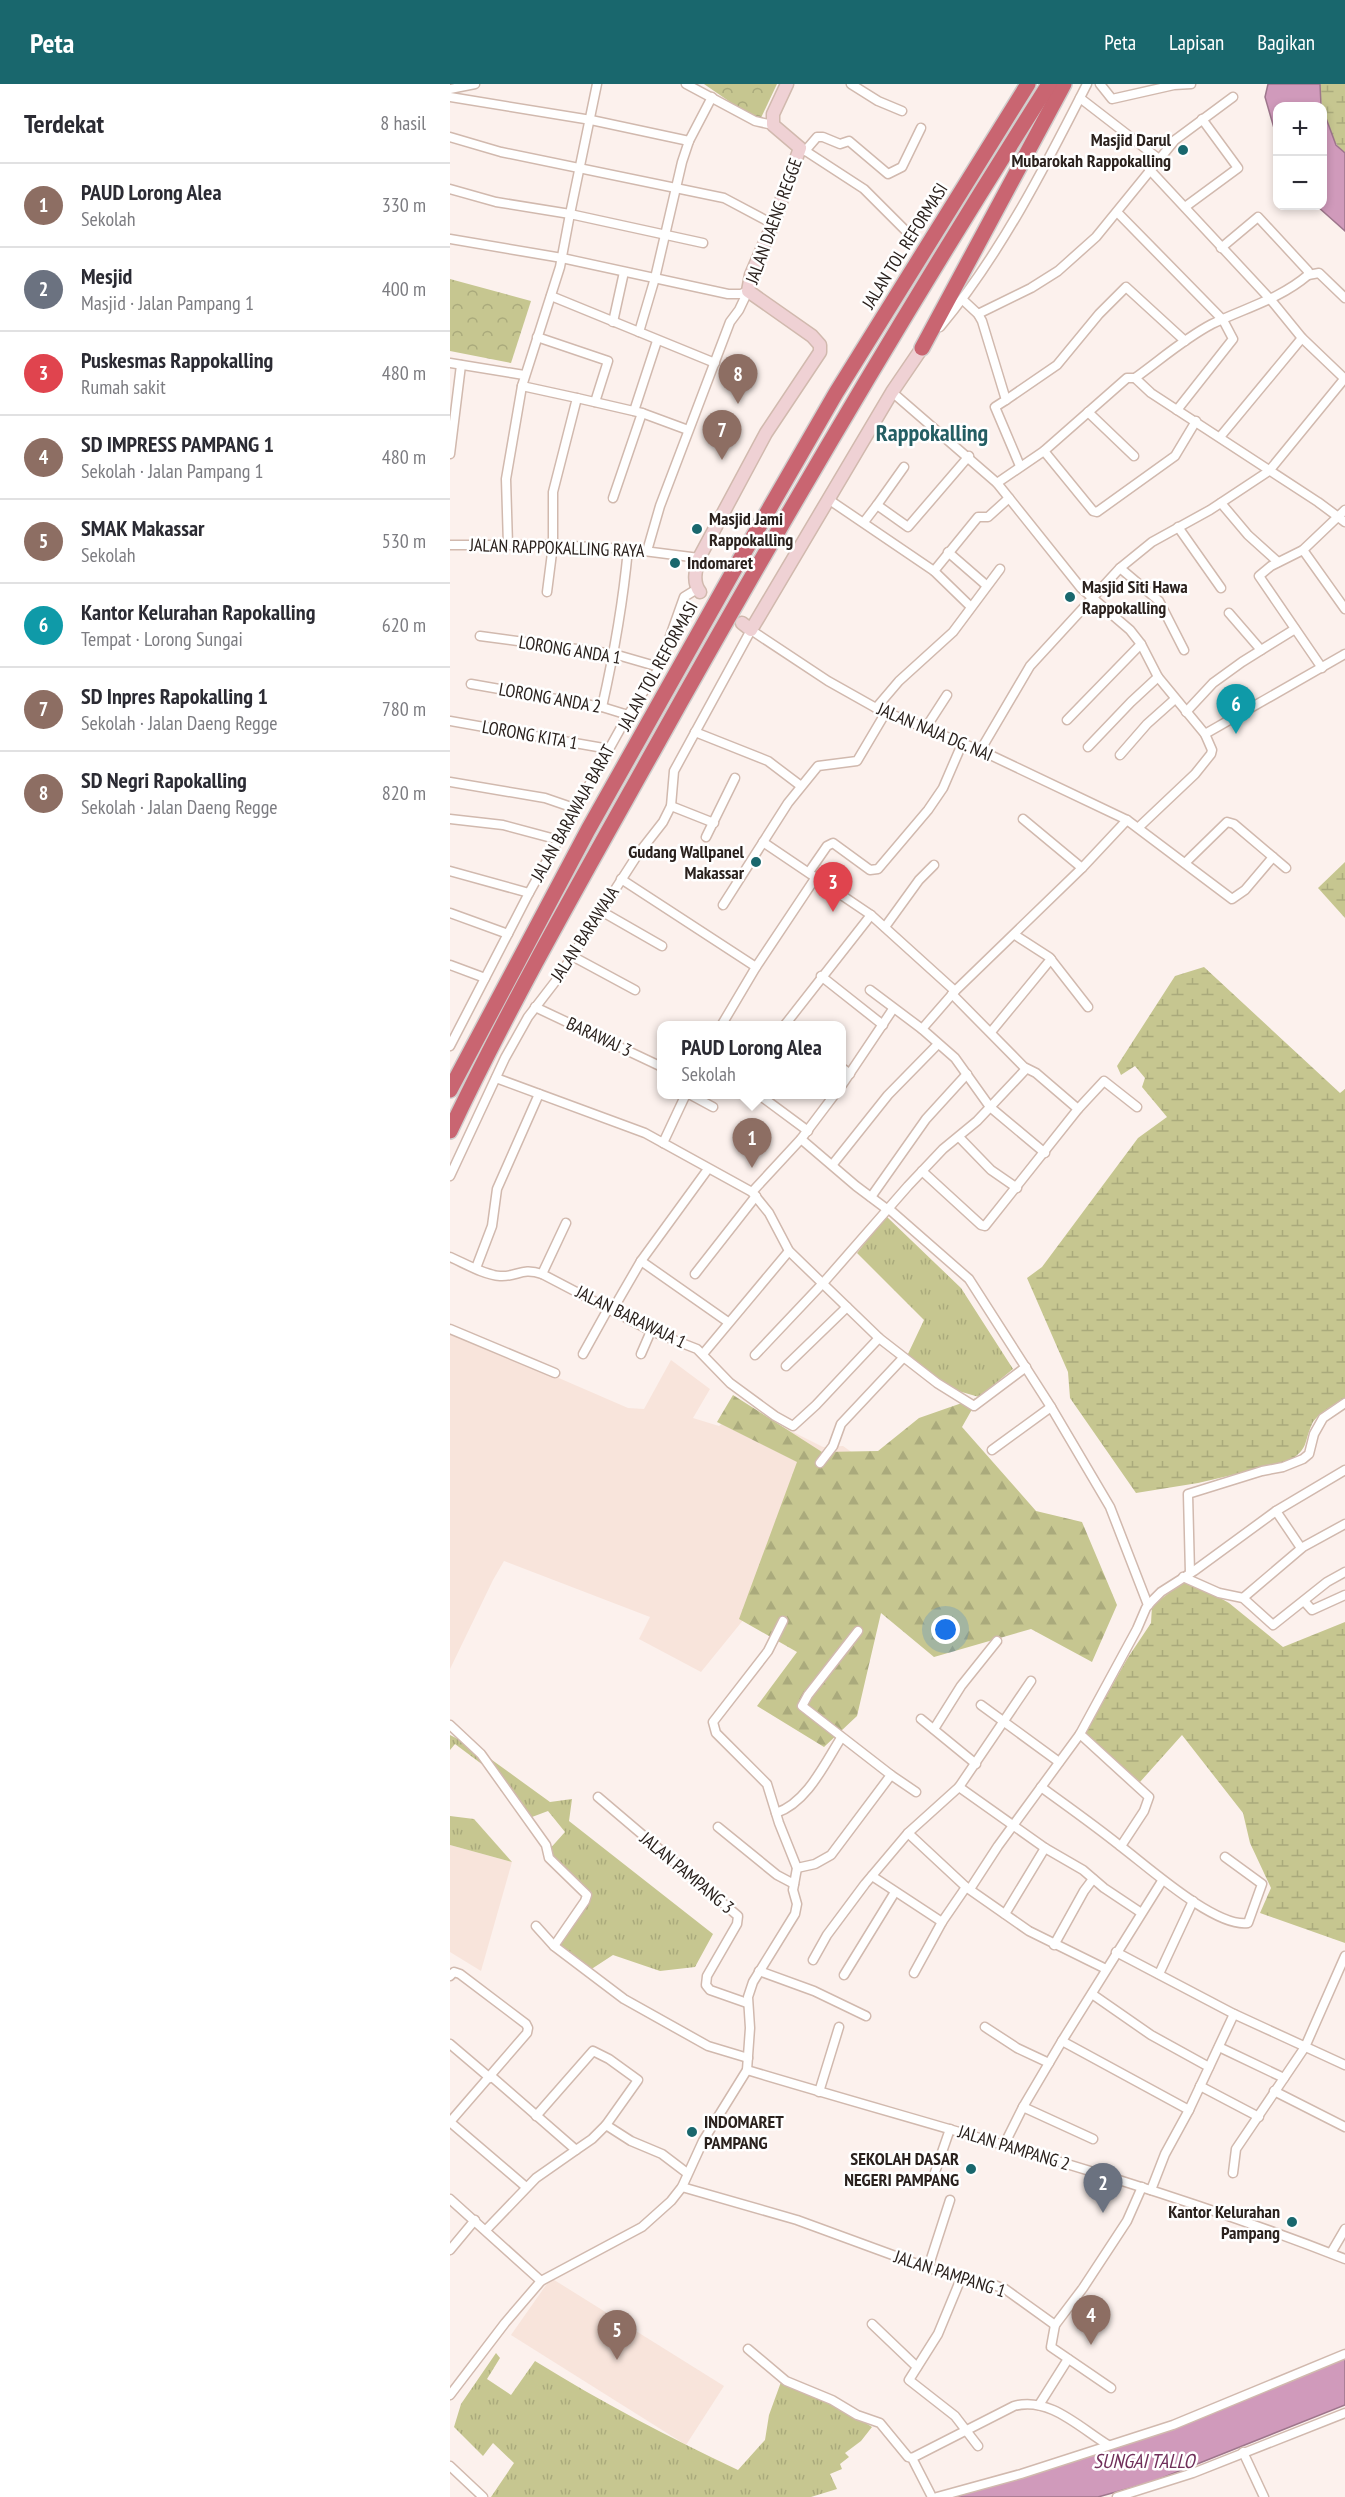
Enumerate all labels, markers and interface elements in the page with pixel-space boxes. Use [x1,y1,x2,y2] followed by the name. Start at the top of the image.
[30,24,74,61] text: Peta
[1104,29,1136,56] text: Peta
[1169,29,1224,56] text: Lapisan
[1257,29,1315,56] text: Bagikan
[1273,102,1327,210] map controls
[1273,102,1327,156] button: +
[24,107,104,140] text: Terdekat
[380,110,426,136] text: 8 hasil
[1011,128,1172,172] place label: Masjid Darul Mubarokah Rappokalling
[1176,143,1190,157] marker: Masjid Darul Mubarokah Rappokalling
[740,155,807,288] street label: JALAN DAENG REGGE
[1273,156,1327,210] button: −
[81,178,221,206] text: PAUD Lorong Alea
[856,179,953,314] street label: JALAN TOL REFORMASI
[39,192,48,218] text: 1
[382,192,426,218] text: 330 m
[81,206,135,232] text: Sekolah
[81,262,132,290] text: Mesjid
[39,276,48,302] text: 2
[382,276,426,302] text: 400 m
[81,290,254,316] text: Masjid · Jalan Pampang 1
[81,346,273,374] text: Puskesmas Rappokalling
[718,354,758,404] pin: 8
[39,360,48,386] text: 3
[382,360,426,386] text: 480 m
[81,374,166,400] text: Rumah sakit
[702,410,742,460] pin: 7
[876,417,988,448] district label: Rappokalling
[81,430,274,458] text: SD IMPRESS PAMPANG 1
[39,444,48,470] text: 4
[382,444,426,470] text: 480 m
[81,458,264,484] text: Sekolah · Jalan Pampang 1
[709,507,793,551] place label: Masjid Jami Rappokalling
[81,514,204,542] text: SMAK Makassar
[690,522,704,536] marker: Masjid Jami Rappokalling
[39,528,48,554] text: 5
[382,528,426,554] text: 530 m
[468,533,645,562] street label: JALAN RAPPOKALLING RAYA
[81,542,135,568] text: Sekolah
[687,551,754,574] place label: Indomaret
[668,556,682,570] marker: Indomaret
[1082,575,1188,619] place label: Masjid Siti Hawa Rappokalling
[1063,590,1077,604] marker: Masjid Siti Hawa Rappokalling
[612,597,703,735] street label: JALAN TOL REFORMASI
[81,598,315,626] text: Kantor Kelurahan Rapokalling
[39,612,48,638] text: 6
[382,612,426,638] text: 620 m
[81,626,243,652] text: Tempat · Lorong Sungai
[517,630,623,669] street label: LORONG ANDA 1
[497,677,603,718] street label: LORONG ANDA 2
[81,682,268,710] text: SD Inpres Rapokalling 1
[1216,684,1256,734] pin: 6
[39,696,48,722] text: 7
[382,696,426,722] text: 780 m
[873,696,996,766] street label: JALAN NAJA DG. NAI
[81,710,278,736] text: Sekolah · Jalan Daeng Regge
[480,715,580,754] street label: LORONG KITA 1
[525,740,620,886] street label: JALAN BARAWAJA BARAT
[81,766,247,794] text: SD Negri Rapokalling
[39,780,48,806] text: 8
[382,780,426,806] text: 820 m
[81,794,278,820] text: Sekolah · Jalan Daeng Regge
[628,840,745,884] place label: Gudang Wallpanel Makassar
[749,855,763,869] marker: Gudang Wallpanel Makassar
[814,862,853,912] pin: 3
[545,881,624,986] street label: JALAN BARAWAJA
[563,1011,636,1062] street label: BARAWAJ 3
[657,1021,846,1099] popup
[681,1033,822,1061] text: PAUD Lorong Alea
[681,1061,736,1087] text: Sekolah
[732,1118,772,1168] pin: 1
[571,1279,690,1353] street label: JALAN BARAWAJA 1
[931,1615,960,1644] your location
[635,1826,739,1919] street label: JALAN PAMPANG 3
[704,2110,784,2154] place label: INDOMARET PAMPANG
[954,2119,1073,2175] street label: JALAN PAMPANG 2
[685,2125,699,2139] marker: INDOMARET PAMPANG
[844,2147,959,2191] place label: SEKOLAH DASAR NEGERI PAMPANG
[964,2162,978,2176] marker: SEKOLAH DASAR NEGERI PAMPANG
[1084,2164,1122,2213] pin: 2
[1168,2200,1280,2244] place label: Kantor Kelurahan Pampang
[1285,2215,1299,2229] marker: Kantor Kelurahan Pampang
[891,2244,1009,2302] street label: JALAN PAMPANG 1
[1072,2296,1110,2345] pin: 4
[598,2310,636,2360] pin: 5
[1093,2448,1197,2474] water label: SUNGAI TALLO

